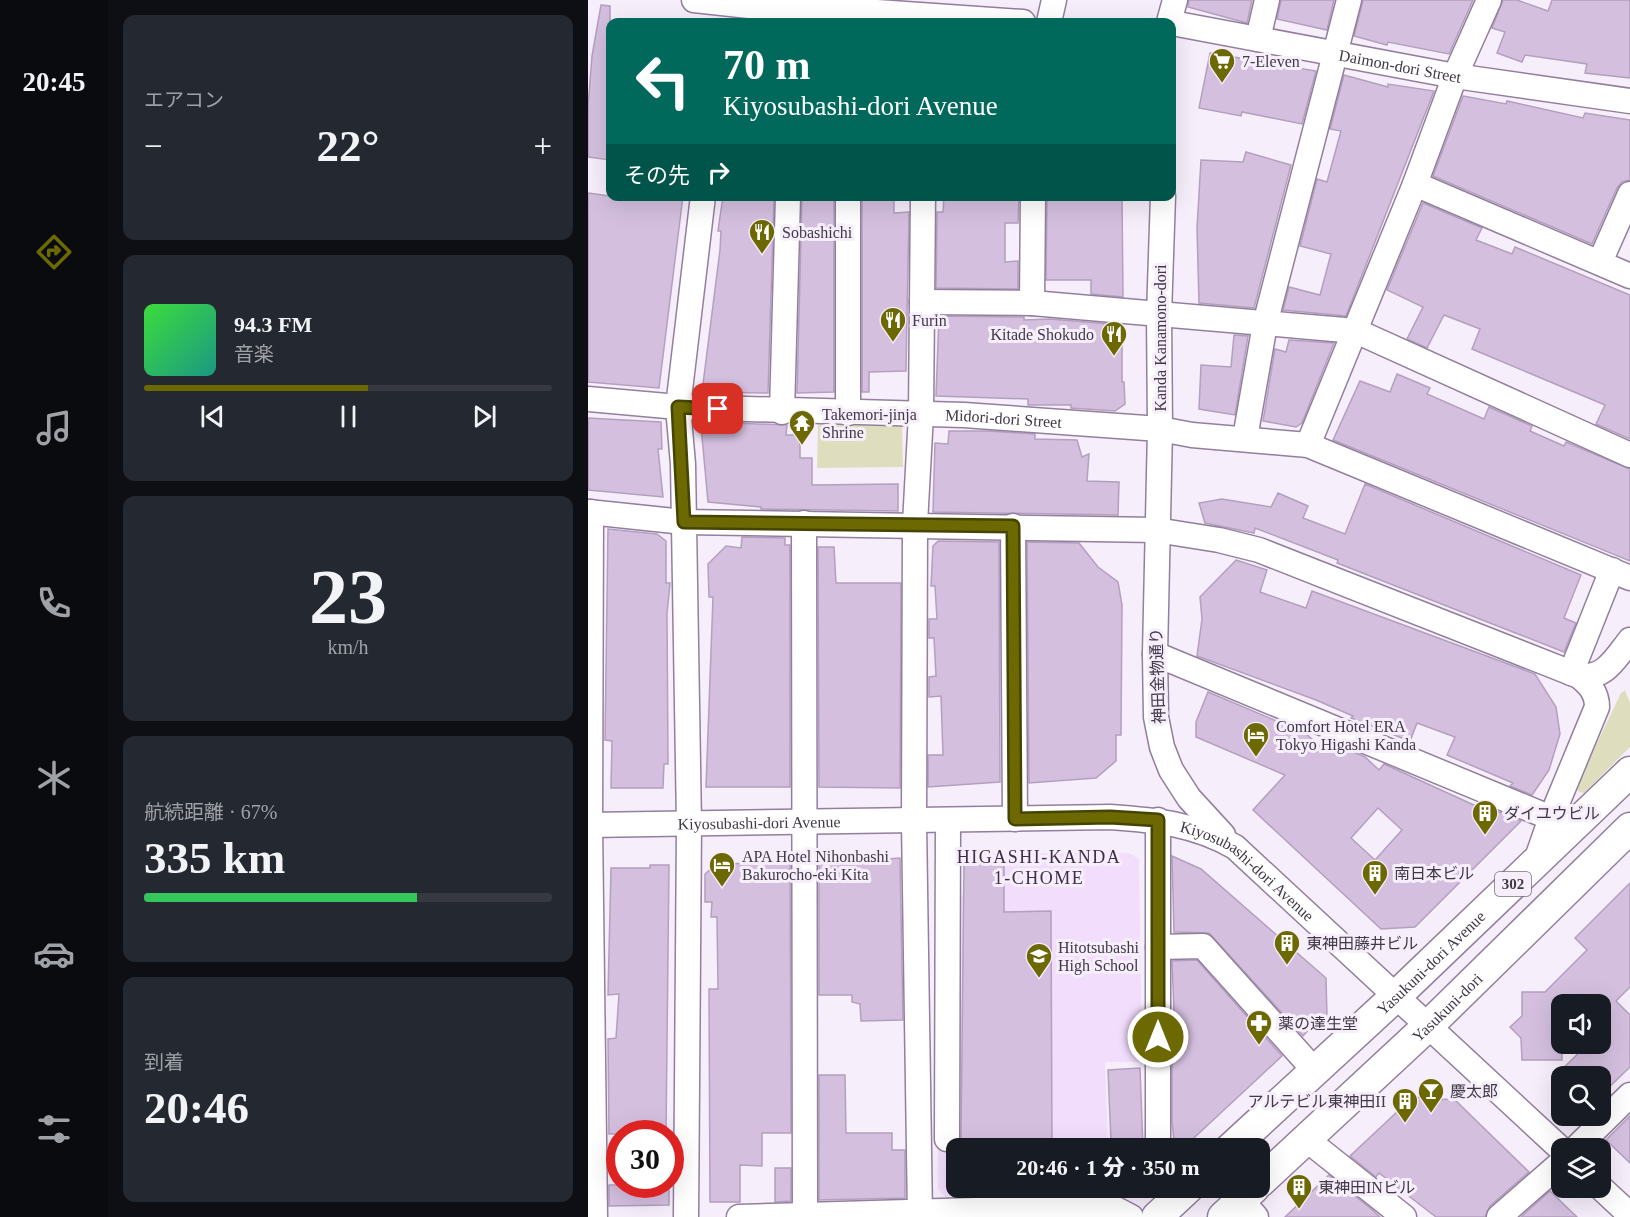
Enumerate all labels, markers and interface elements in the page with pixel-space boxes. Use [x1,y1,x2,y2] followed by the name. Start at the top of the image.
[624,42,702,120] icon: left
[723,42,811,88] text: 70 m
[1207,46,1237,84] supermarket icon: 7-Eleven
[1337,46,1463,86] street label: Daimon-dori Street
[1242,53,1300,70] place label: 7-Eleven
[23,67,86,97] text: 20:45
[144,89,224,111] text: エアコン
[723,91,998,121] text: Kiyosubashi-dori Avenue
[317,121,380,171] text: 22°
[144,128,163,164] text: −
[533,128,552,164] text: +
[702,156,735,189] icon: right
[624,163,690,188] text: その先
[747,217,777,255] restaurant icon: Sobashichi
[782,224,853,241] place label: Sobashichi
[33,231,75,273] icon: directions
[1152,264,1169,412] street label: Kanda Kanamono-dori
[878,305,908,343] restaurant icon: Furin
[234,312,312,337] text: 94.3 FM
[912,312,947,329] place label: Furin
[1099,319,1129,357] restaurant icon: Kitade Shokudo
[990,326,1094,343] place label: Kitade Shokudo
[234,343,274,365] text: 音楽
[692,383,743,434] pin
[701,392,734,425] icon: arrive
[196,400,229,433] icon: previous
[332,400,365,433] icon: pause
[468,400,501,433] icon: next
[822,406,917,441] place label: Takemori-jinja Shrine
[945,406,1063,431] street label: Midori-dori Street
[33,407,75,449] icon: music
[787,408,817,446] temple icon: Takemori-jinja Shrine
[309,553,387,640] text: 23
[33,582,75,624] icon: phone
[1147,628,1168,724] street label: 神田金物通り
[327,636,369,658] text: km/h
[1276,718,1416,754] place label: Comfort Hotel ERA Tokyo Higashi Kanda
[1241,720,1271,758] hotel icon: Comfort Hotel ERA Tokyo Higashi Kanda
[33,757,75,799] icon: climate
[1470,798,1500,836] building icon: ダイユウビル
[144,801,277,823] text: 航続距離 · 67%
[1504,805,1600,822] place label: ダイユウビル
[677,813,841,833] street label: Kiyosubashi-dori Avenue
[1179,818,1317,925] street label: Kiyosubashi-dori Avenue
[144,833,285,883] text: 335 km
[957,847,1121,888] district label: HIGASHI-KANDA 1-CHOME
[742,848,890,883] place label: APA Hotel Nihonbashi Bakurocho-eki Kita
[707,850,737,888] hotel icon: APA Hotel Nihonbashi Bakurocho-eki Kita
[1360,858,1390,896] building icon: 南日本ビル
[1394,865,1474,882] place label: 南日本ビル
[1495,872,1531,896] road number: 302
[1373,905,1489,1019] street label: Yasukuni-dori Avenue
[1272,928,1302,966] building icon: 東神田藤井ビル
[33,933,75,975] icon: car
[1306,935,1418,952] place label: 東神田藤井ビル
[1058,939,1139,975] place label: Hitotsubashi High School
[1024,941,1054,979] school or university icon: Hitotsubashi High School
[1408,969,1486,1045] street label: Yasukuni-dori
[1551,994,1611,1198] map controls
[1551,994,1611,1054] button: sound
[1126,1005,1190,1069] position arrow
[1244,1008,1274,1046] pharmacy icon: 薬の達生堂
[1278,1015,1358,1032] place label: 薬の達生堂
[144,1051,184,1073] text: 到着
[1551,1066,1611,1126] button: search
[1416,1076,1446,1114] bar icon: 慶太郎
[144,1083,249,1133] text: 20:46
[1450,1083,1498,1100] place label: 慶太郎
[1390,1086,1420,1124] building icon: アルテビル東神田II
[1248,1093,1386,1110] place label: アルテビル東神田II
[33,1108,75,1150] icon: filters
[606,1120,684,1198] speed limit sign: 30
[1551,1138,1611,1198] button: layers
[1016,1155,1200,1180] text: 20:46 · 1 分 · 350 m
[1284,1172,1314,1210] building icon: 東神田INビル
[1318,1179,1415,1196] place label: 東神田INビル

